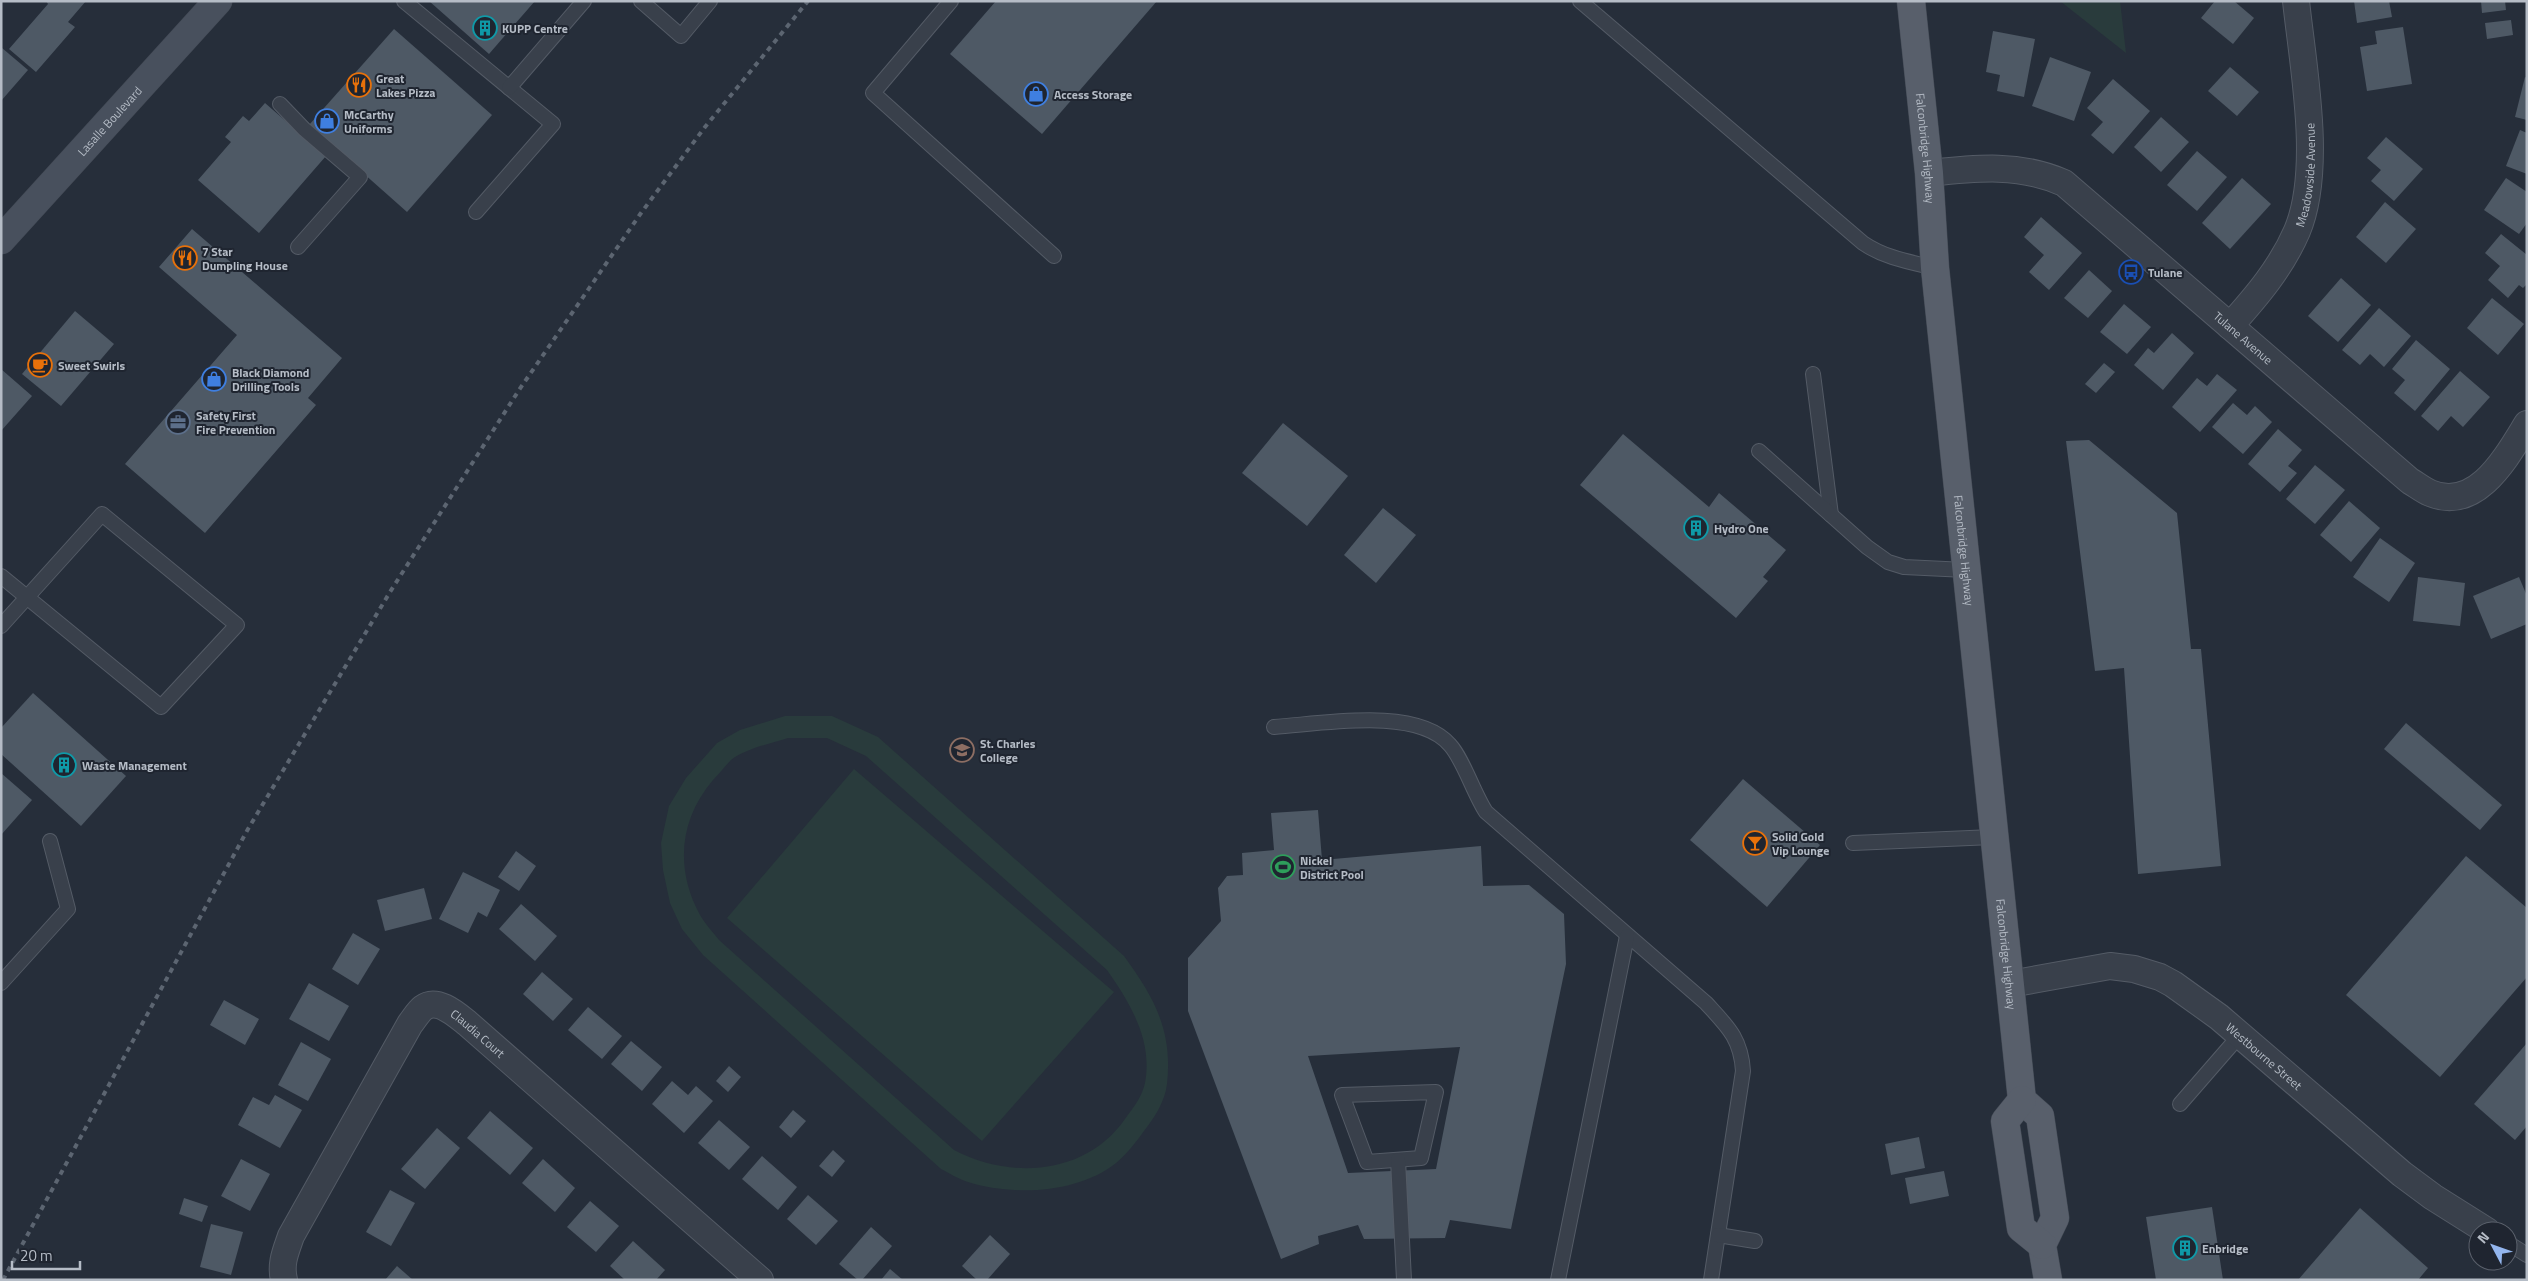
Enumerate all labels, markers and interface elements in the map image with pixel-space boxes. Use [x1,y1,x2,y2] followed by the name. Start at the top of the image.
[472,15,498,41] building icon: KUPP Centre
[502,19,568,38] place label: KUPP Centre
[376,69,436,102] place label: Great Lakes Pizza
[346,72,372,98] restaurant icon: Great Lakes Pizza
[1023,81,1049,107] shop icon: Access Storage
[72,82,146,160] street label: Lasalle Boulevard
[1054,85,1132,104] place label: Access Storage
[1911,92,1940,204] street label: Falconbridge Highway
[344,105,394,138] place label: McCarthy Uniforms
[314,108,340,134] shop icon: McCarthy Uniforms
[2290,123,2319,230] street label: Meadowside Avenue
[202,242,288,275] place label: 7 Star Dumpling House
[172,245,198,271] restaurant icon: 7 Star Dumpling House
[2118,259,2144,285] bus stop icon: Tulane
[2148,263,2182,282] place label: Tulane
[2210,306,2277,369] street label: Tulane Avenue
[27,352,53,378] cafe icon: Sweet Swirls
[58,356,125,375] place label: Sweet Swirls
[232,363,309,396] place label: Black Diamond Drilling Tools
[201,366,227,392] shop icon: Black Diamond Drilling Tools
[196,406,275,439] place label: Safety First Fire Prevention
[165,409,191,435] office icon: Safety First Fire Prevention
[1949,494,1980,607] street label: Falconbridge Highway
[1683,515,1709,541] building icon: Hydro One
[1714,519,1769,538] place label: Hydro One
[980,734,1036,767] place label: St. Charles College
[949,737,975,763] school or university icon: St. Charles College
[51,752,77,778] building icon: Waste Management
[82,756,187,775] place label: Waste Management
[1772,827,1829,860] place label: Solid Gold Vip Lounge
[1742,830,1768,856] bar icon: Solid Gold Vip Lounge
[1300,851,1364,884] place label: Nickel District Pool
[1270,854,1296,880] sports icon: Nickel District Pool
[1992,898,2022,1011] street label: Falconbridge Highway
[447,1004,510,1063] street label: Claudia Court
[2222,1017,2307,1095] street label: Westbourne Street
[2468,1221,2518,1271] north arrow
[2472,1227,2494,1248] text: N
[2172,1235,2198,1261] building icon: Enbridge
[12,1238,80,1270] scale bar
[2202,1239,2249,1258] place label: Enbridge
[20,1244,53,1267] text: 20 m

